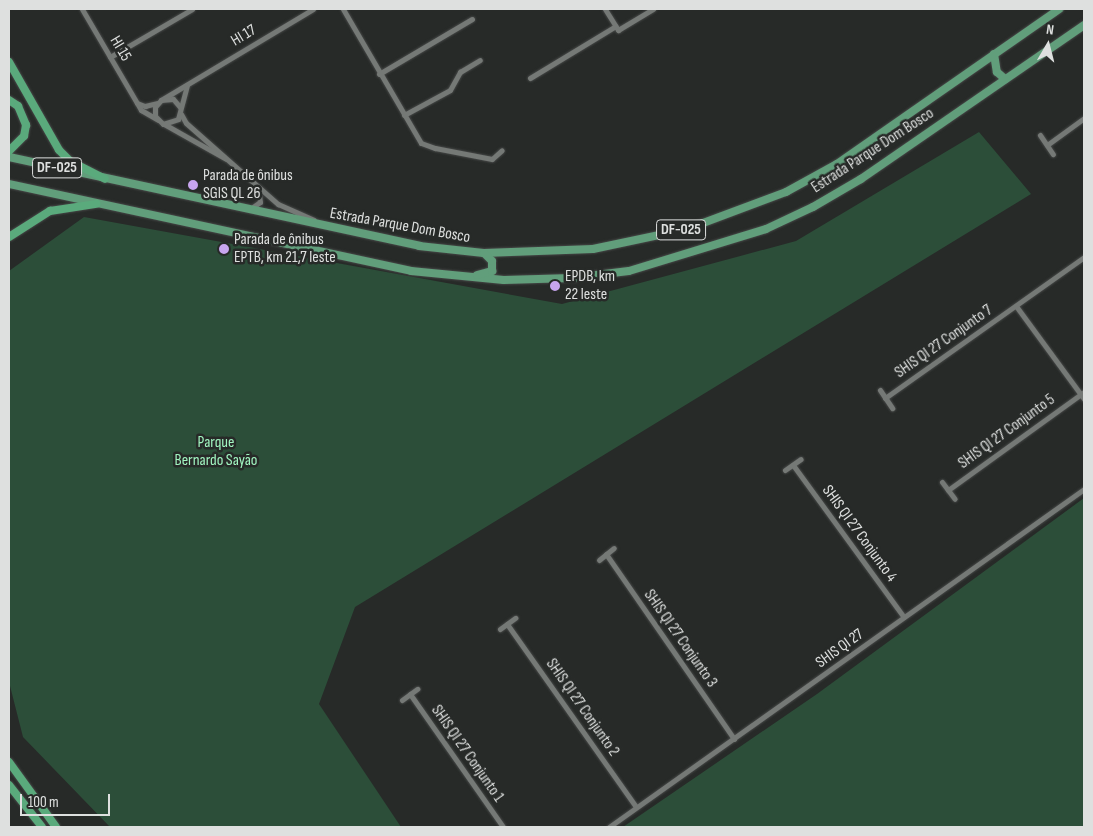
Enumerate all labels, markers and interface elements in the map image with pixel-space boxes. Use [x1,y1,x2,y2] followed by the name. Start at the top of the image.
[1023,20,1073,70] north arrow
[228,21,260,51] street label: HI 17
[1045,21,1055,39] text: N
[105,33,135,65] street label: HI 15
[808,104,938,198] street label: Estrada Parque Dom Bosco
[32,156,82,180] road number: DF-025
[203,166,293,204] place label: Parada de ônibus SGIS QL 26
[187,179,199,191] marker: Parada de ônibus SGIS QL 26
[328,204,472,248] street label: Estrada Parque Dom Bosco
[656,218,706,242] road number: DF-025
[234,230,336,268] place label: Parada de ônibus EPTB, km 21,7 leste
[218,243,230,255] marker: Parada de ônibus EPTB, km 21,7 leste
[565,267,615,305] place label: EPDB, km 22 leste
[549,280,561,292] marker: EPDB, km 22 leste
[891,301,997,383] street label: SHIS QI 27 Conjunto 7
[955,390,1059,474] street label: SHIS QI 27 Conjunto 5
[175,433,257,471] park label: Parque Bernardo Sayão
[817,482,901,586] street label: SHIS QI 27 Conjunto 4
[639,586,721,692] street label: SHIS QI 27 Conjunto 3
[812,625,868,673] street label: SHIS QI 27
[541,655,623,761] street label: SHIS QI 27 Conjunto 2
[426,702,508,806] street label: SHIS QI 27 Conjunto 1
[22,784,112,816] scale bar
[28,793,59,812] text: 100 m

